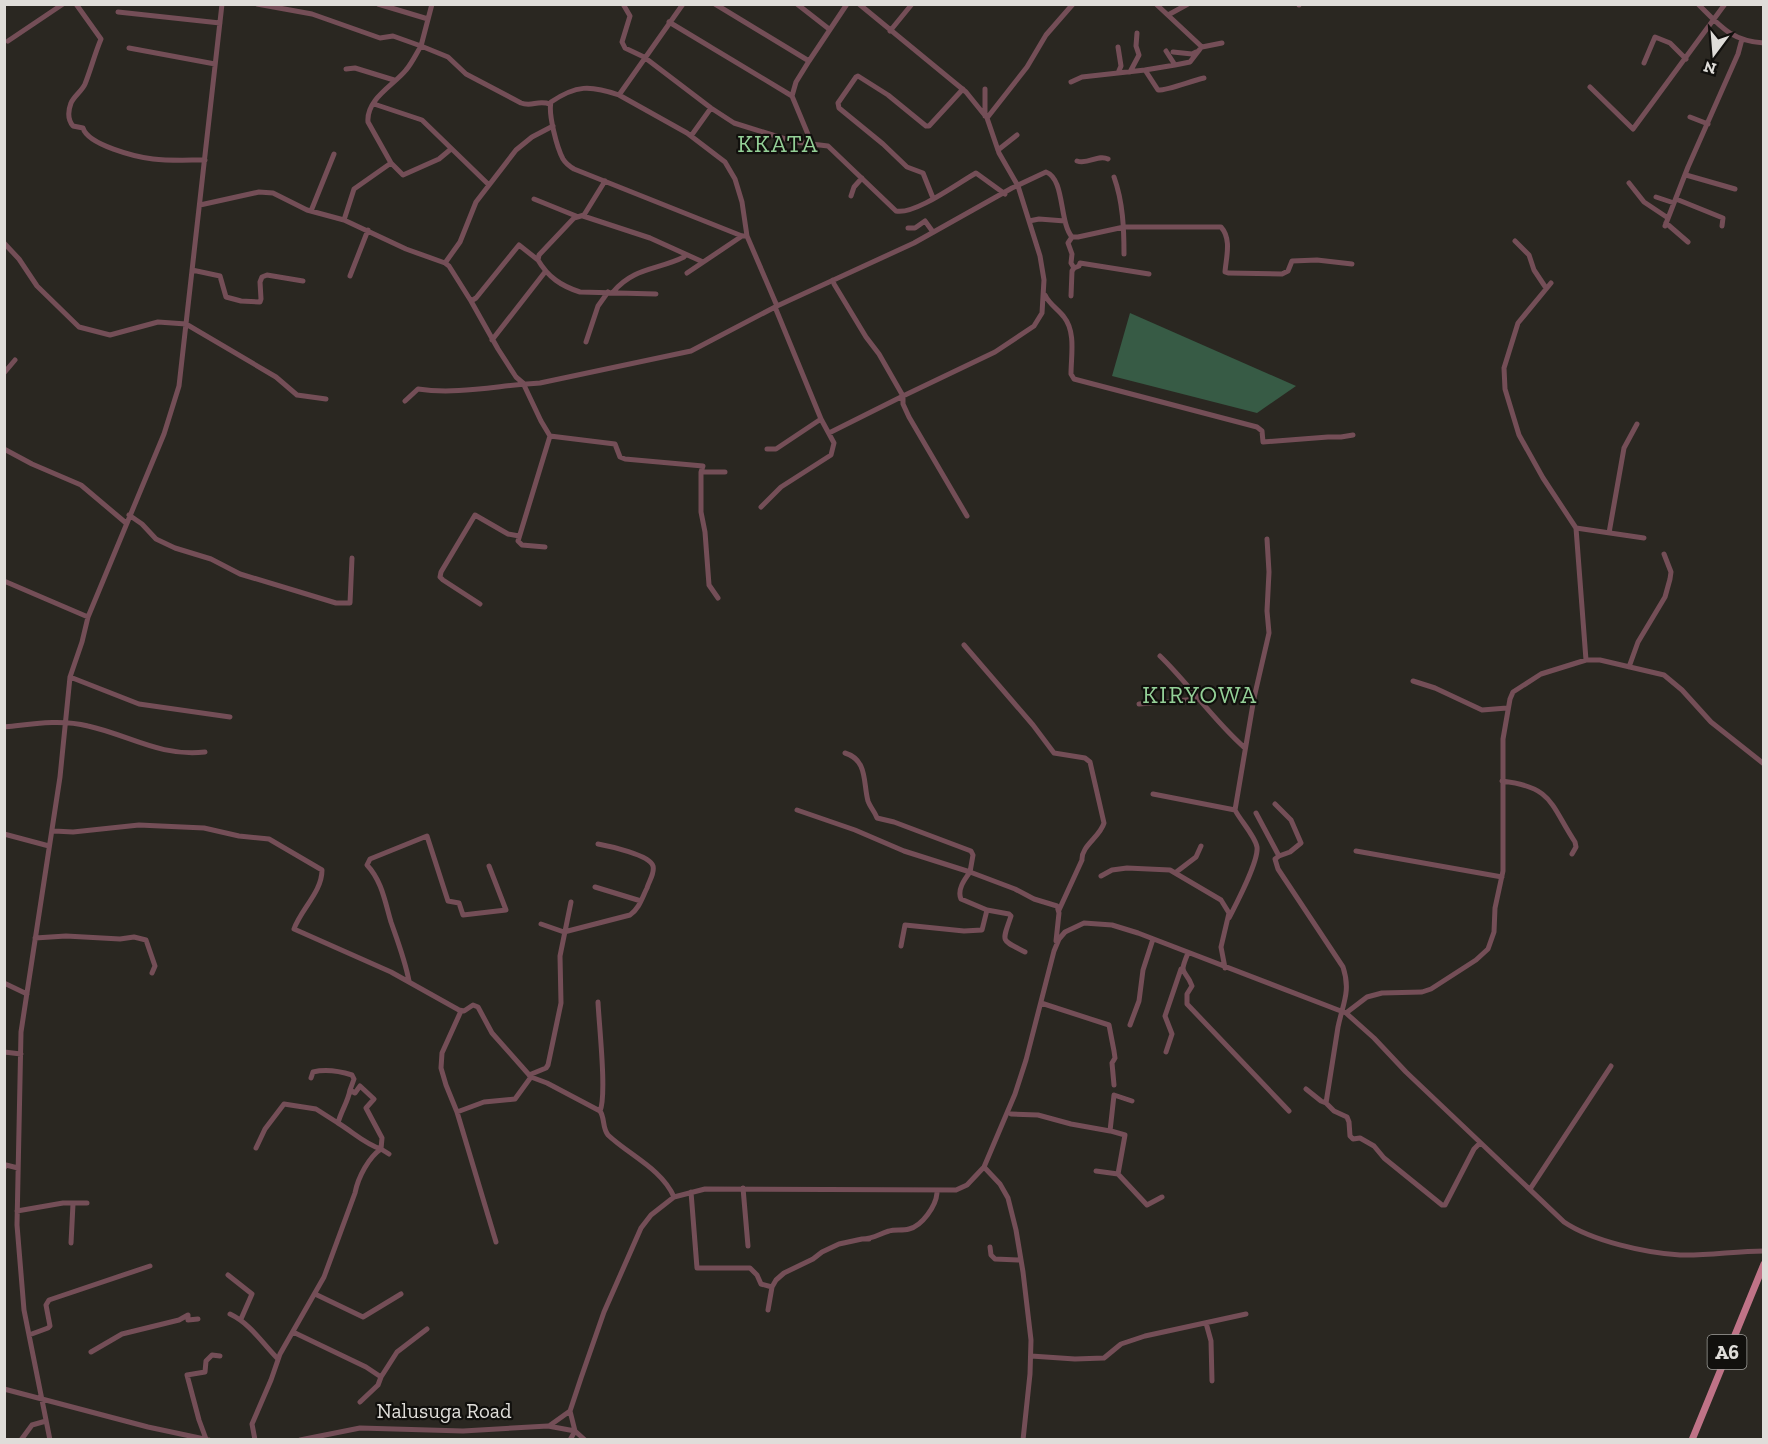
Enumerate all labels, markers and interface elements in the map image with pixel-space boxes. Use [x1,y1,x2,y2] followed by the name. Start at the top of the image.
[1684,24,1744,84] north arrow
[1702,57,1718,79] text: N
[737,129,819,158] district label: KKATA
[1142,680,1258,709] district label: KIRYOWA
[1708,1335,1746,1369] road number: A6
[376,1398,512,1423] street label: Nalusuga Road

